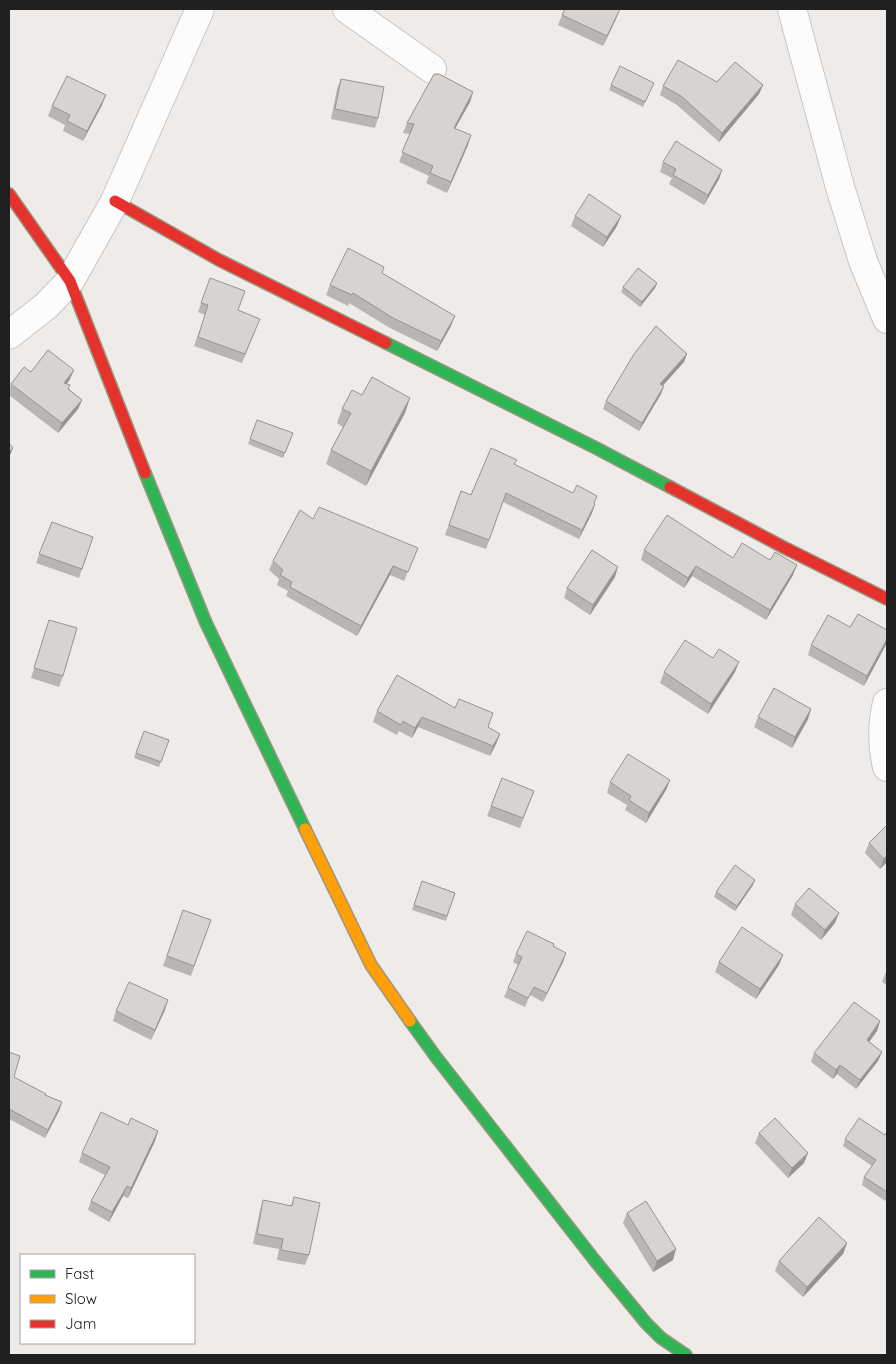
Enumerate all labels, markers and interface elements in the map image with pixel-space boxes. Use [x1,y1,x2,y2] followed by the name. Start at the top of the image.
[20,1254,195,1344] legend
[65,1264,94,1283] text: Fast
[65,1289,97,1308] text: Slow
[65,1314,96,1333] text: Jam

